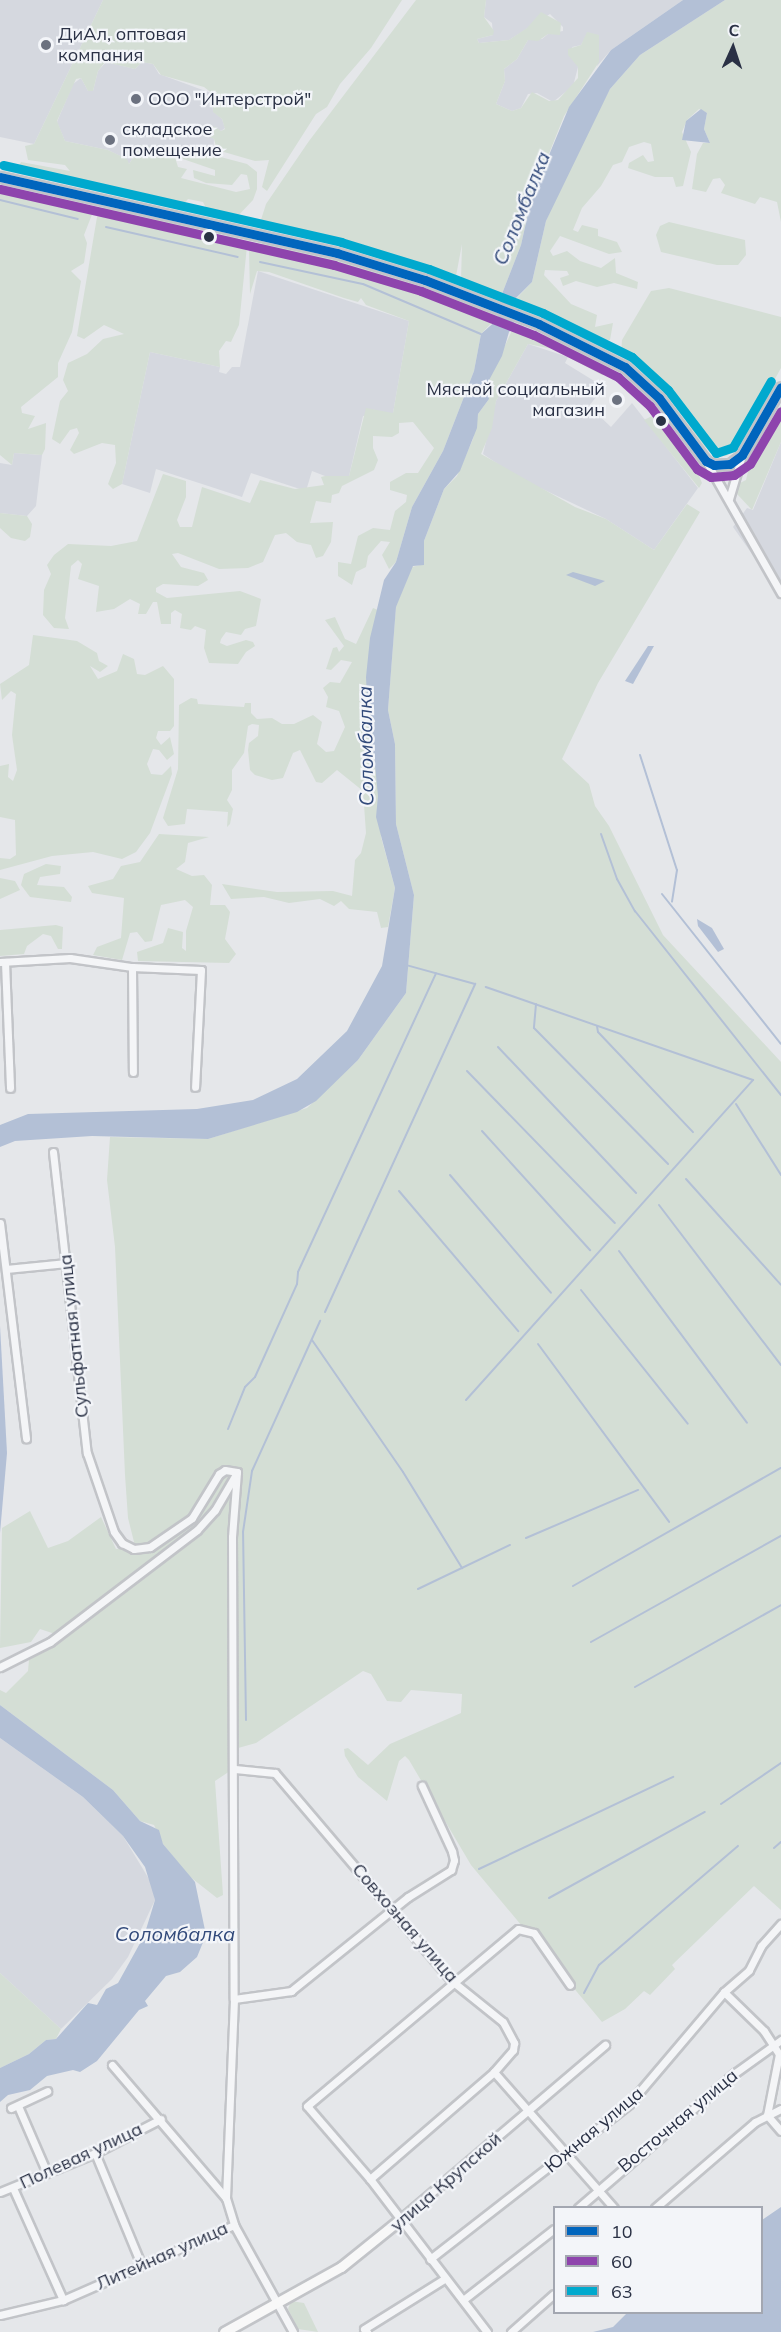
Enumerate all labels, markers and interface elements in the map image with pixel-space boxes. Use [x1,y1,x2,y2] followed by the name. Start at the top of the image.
[703,18,763,78] north arrow
[728,20,740,40] text: С
[58,24,186,66] place label: ДиАл, оптовая компания
[39,38,53,52] marker: ДиАл, оптовая компания
[148,88,311,110] place label: ООО "Интерстрой"
[129,92,143,106] marker: ООО "Интерстрой"
[122,119,222,162] place label: складское помещение
[103,133,117,147] marker: складское помещение
[487,148,555,268] water label: Соломбалка
[203,231,215,243] unlabelled marker
[426,379,605,422] place label: Мясной социальный магазин
[610,393,624,407] marker: Мясной социальный магазин
[655,415,667,427] unlabelled marker
[352,686,378,806] water label: Соломбалка
[55,1253,93,1419] street label: Сульфатная улица
[347,1859,463,1987] street label: Совхозная улица
[115,1921,235,1945] water label: Соломбалка
[614,2065,742,2177] street label: Восточная улица
[540,2082,648,2178] street label: Южная улица
[16,2118,146,2194] street label: Полевая улица
[386,2128,506,2236] street label: улица Крупской
[553,2206,763,2314] legend
[93,2217,231,2295] street label: Литейная улица
[611,2220,633,2243] text: 10
[611,2250,633,2273] text: 60
[611,2280,633,2303] text: 63

